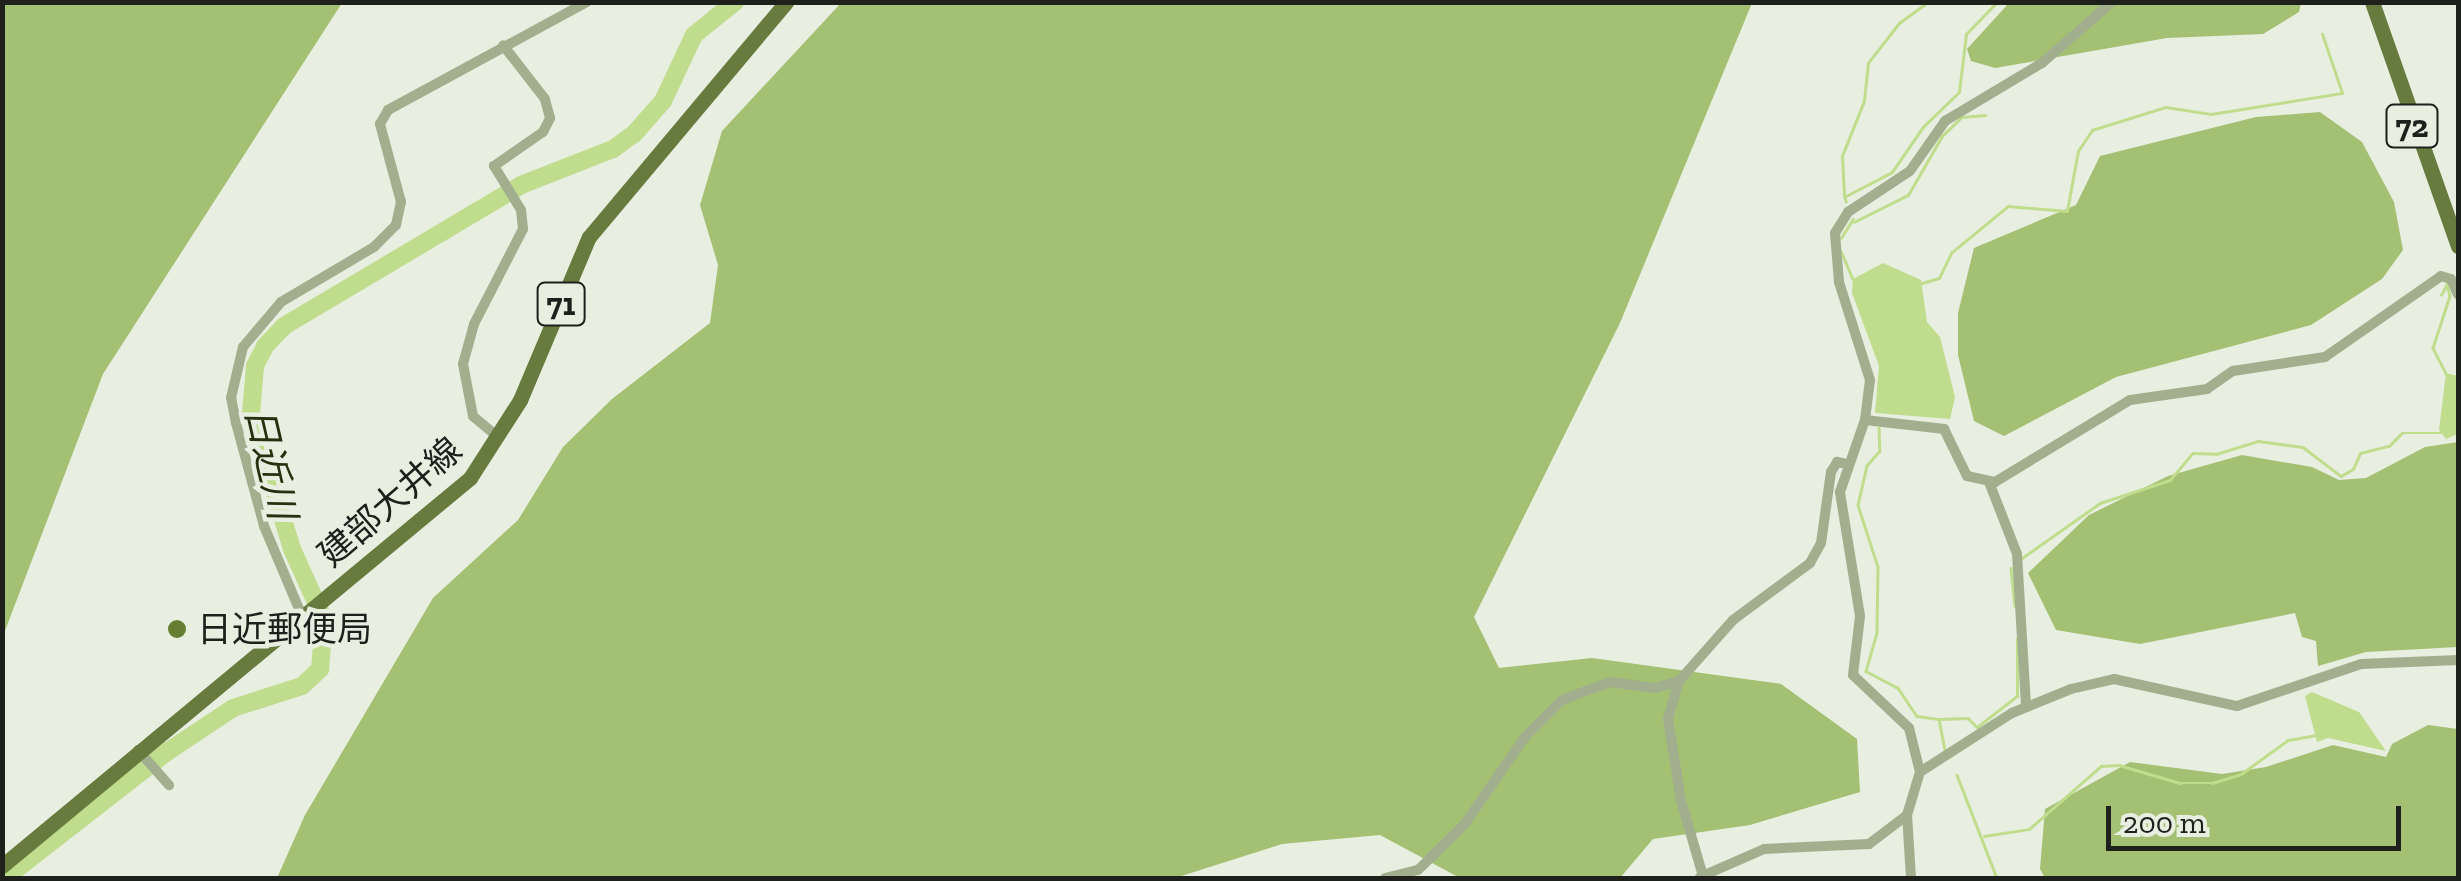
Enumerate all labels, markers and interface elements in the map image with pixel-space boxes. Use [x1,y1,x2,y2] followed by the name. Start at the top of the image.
[2384,99,2440,153] road number: 72
[536,277,586,331] road number: 71
[235,402,305,524] water label: 日近川
[310,429,470,575] street label: 建部大井線
[197,608,372,650] place label: 日近郵便局
[166,618,188,640] marker: 日近郵便局
[2111,786,2406,848] scale bar
[2123,805,2206,841] text: 200 m

